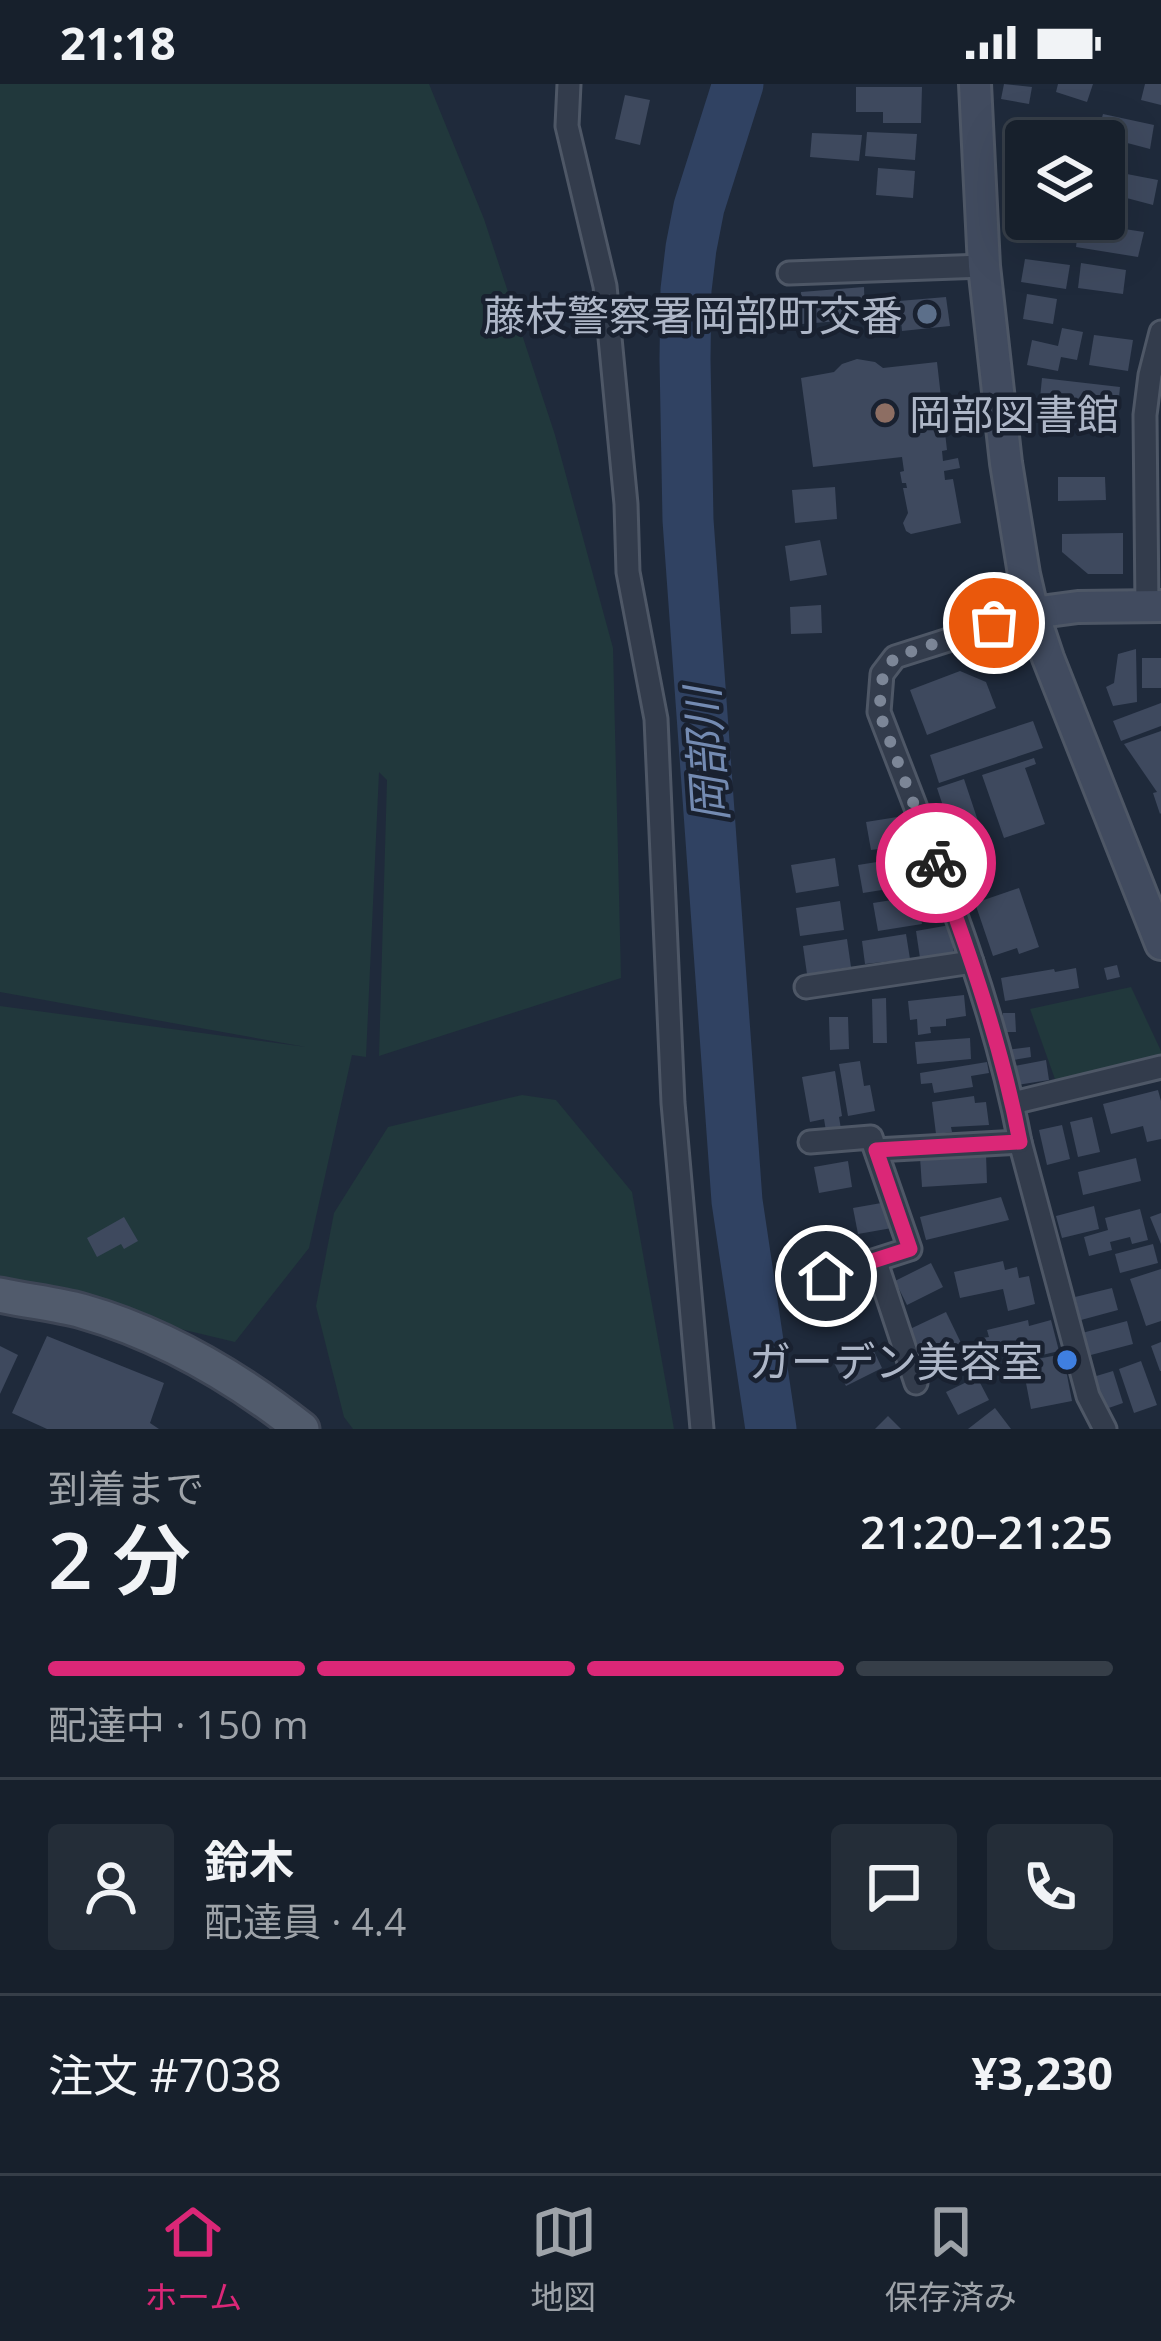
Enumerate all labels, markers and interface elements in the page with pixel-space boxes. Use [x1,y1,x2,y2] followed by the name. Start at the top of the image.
[60,12,176,73] text: 21:18
[1005,120,1125,240] map controls
[1005,120,1125,240] button: layers
[483,286,903,343] place label: 藤枝警察署岡部町交番
[914,301,940,327] marker: 藤枝警察署岡部町交番
[909,385,1119,442] place label: 岡部図書館
[872,400,898,426] marker: 岡部図書館
[943,572,1045,674] pin
[961,590,1027,656] icon: bag
[670,682,740,824] water label: 岡部川
[876,803,996,923] courier
[903,830,969,896] icon: bike
[775,1225,877,1327] pin
[793,1243,859,1309] icon: home
[749,1332,1043,1389] place label: ガーデン美容室
[1054,1347,1080,1373] marker: ガーデン美容室
[48,1461,204,1514] text: 到着まで
[860,1501,1113,1562] text: 21:20–21:25
[48,1506,191,1612] text: 2 分
[48,1697,309,1750] text: 配達中 · 150 m
[48,1824,174,1950] button: person
[831,1824,957,1950] button: chat
[987,1824,1113,1950] button: phone
[204,1830,294,1891] text: 鈴木
[204,1894,406,1947] text: 配達員 · 4.4
[972,2042,1113,2103] text: ¥3,230
[48,2044,282,2105] text: 注文 #7038
[144,2199,242,2319] tab: ホーム
[531,2199,597,2319] tab: 地図
[885,2199,1017,2319] tab: 保存済み

